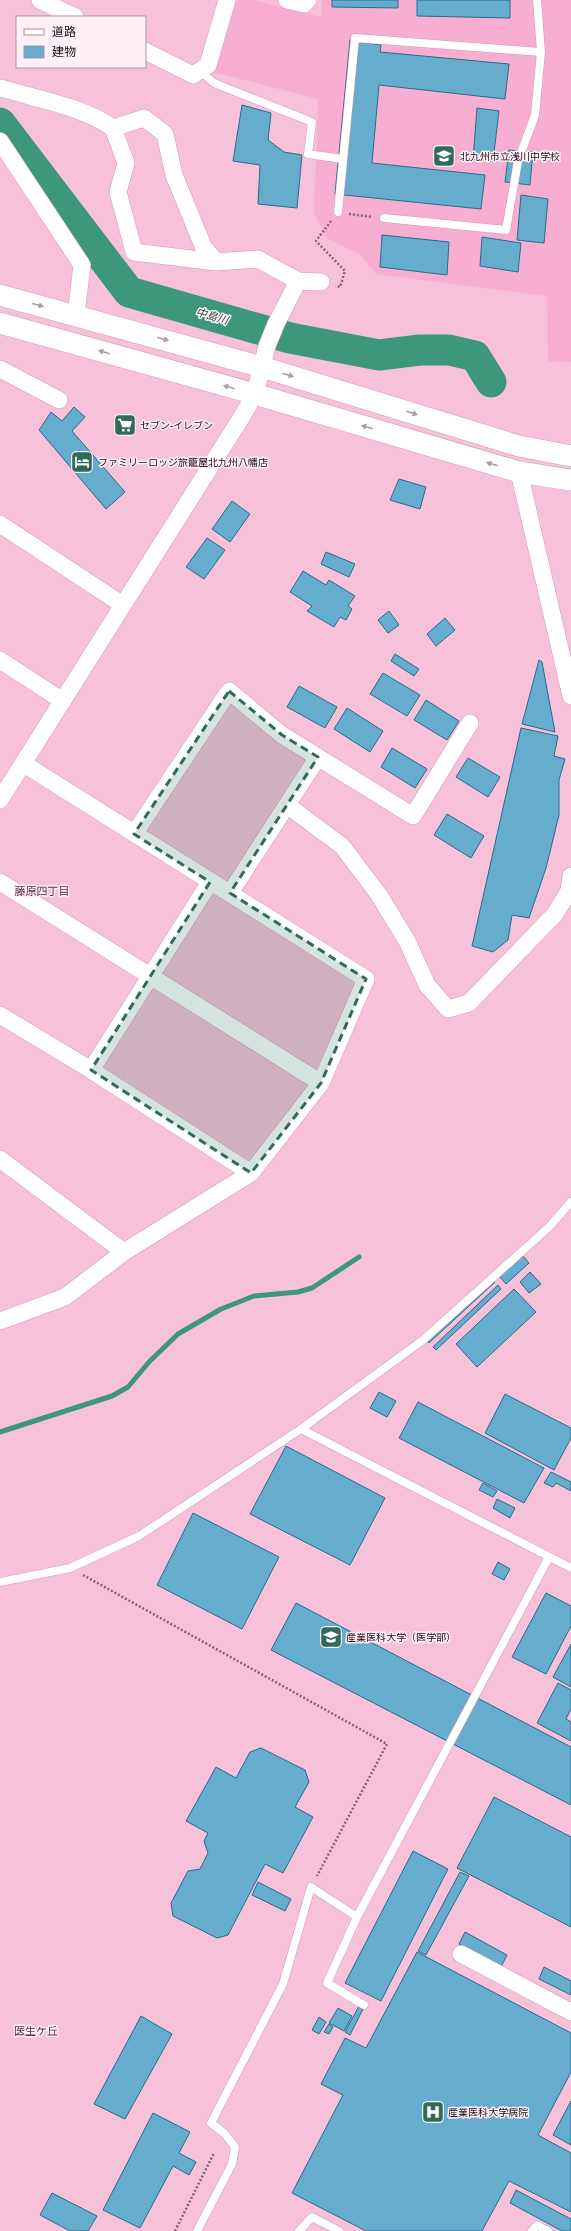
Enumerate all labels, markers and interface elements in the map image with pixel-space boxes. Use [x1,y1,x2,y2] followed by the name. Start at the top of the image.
[16,16,146,68] legend
[52,25,76,39] text: 道路
[52,45,76,59] text: 建物
[431,143,457,169] school or university icon: 北九州市立浅川中学校
[460,151,560,162] place label: 北九州市立浅川中学校
[32,302,44,308] one-way arrow
[194,306,230,327] water label: 中島川
[157,337,169,343] one-way arrow
[97,349,109,355] one-way arrow
[282,372,294,378] one-way arrow
[223,383,235,389] one-way arrow
[407,410,419,416] one-way arrow
[112,412,138,438] supermarket icon: セブン-イレブン
[140,420,213,431] place label: セブン-イレブン
[361,424,373,430] one-way arrow
[69,449,95,475] hotel icon: ファミリーロッジ旅籠屋北九州八幡店
[98,457,268,468] place label: ファミリーロッジ旅籠屋北九州八幡店
[485,461,497,467] one-way arrow
[15,885,70,897] district label: 藤原四丁目
[318,1624,344,1650] school or university icon: 産業医科大学（医学部）
[346,1632,456,1643] place label: 産業医科大学（医学部）
[14,2025,58,2037] district label: 医生ケ丘
[420,2099,446,2125] hospital icon: 産業医科大学病院
[448,2107,528,2118] place label: 産業医科大学病院

